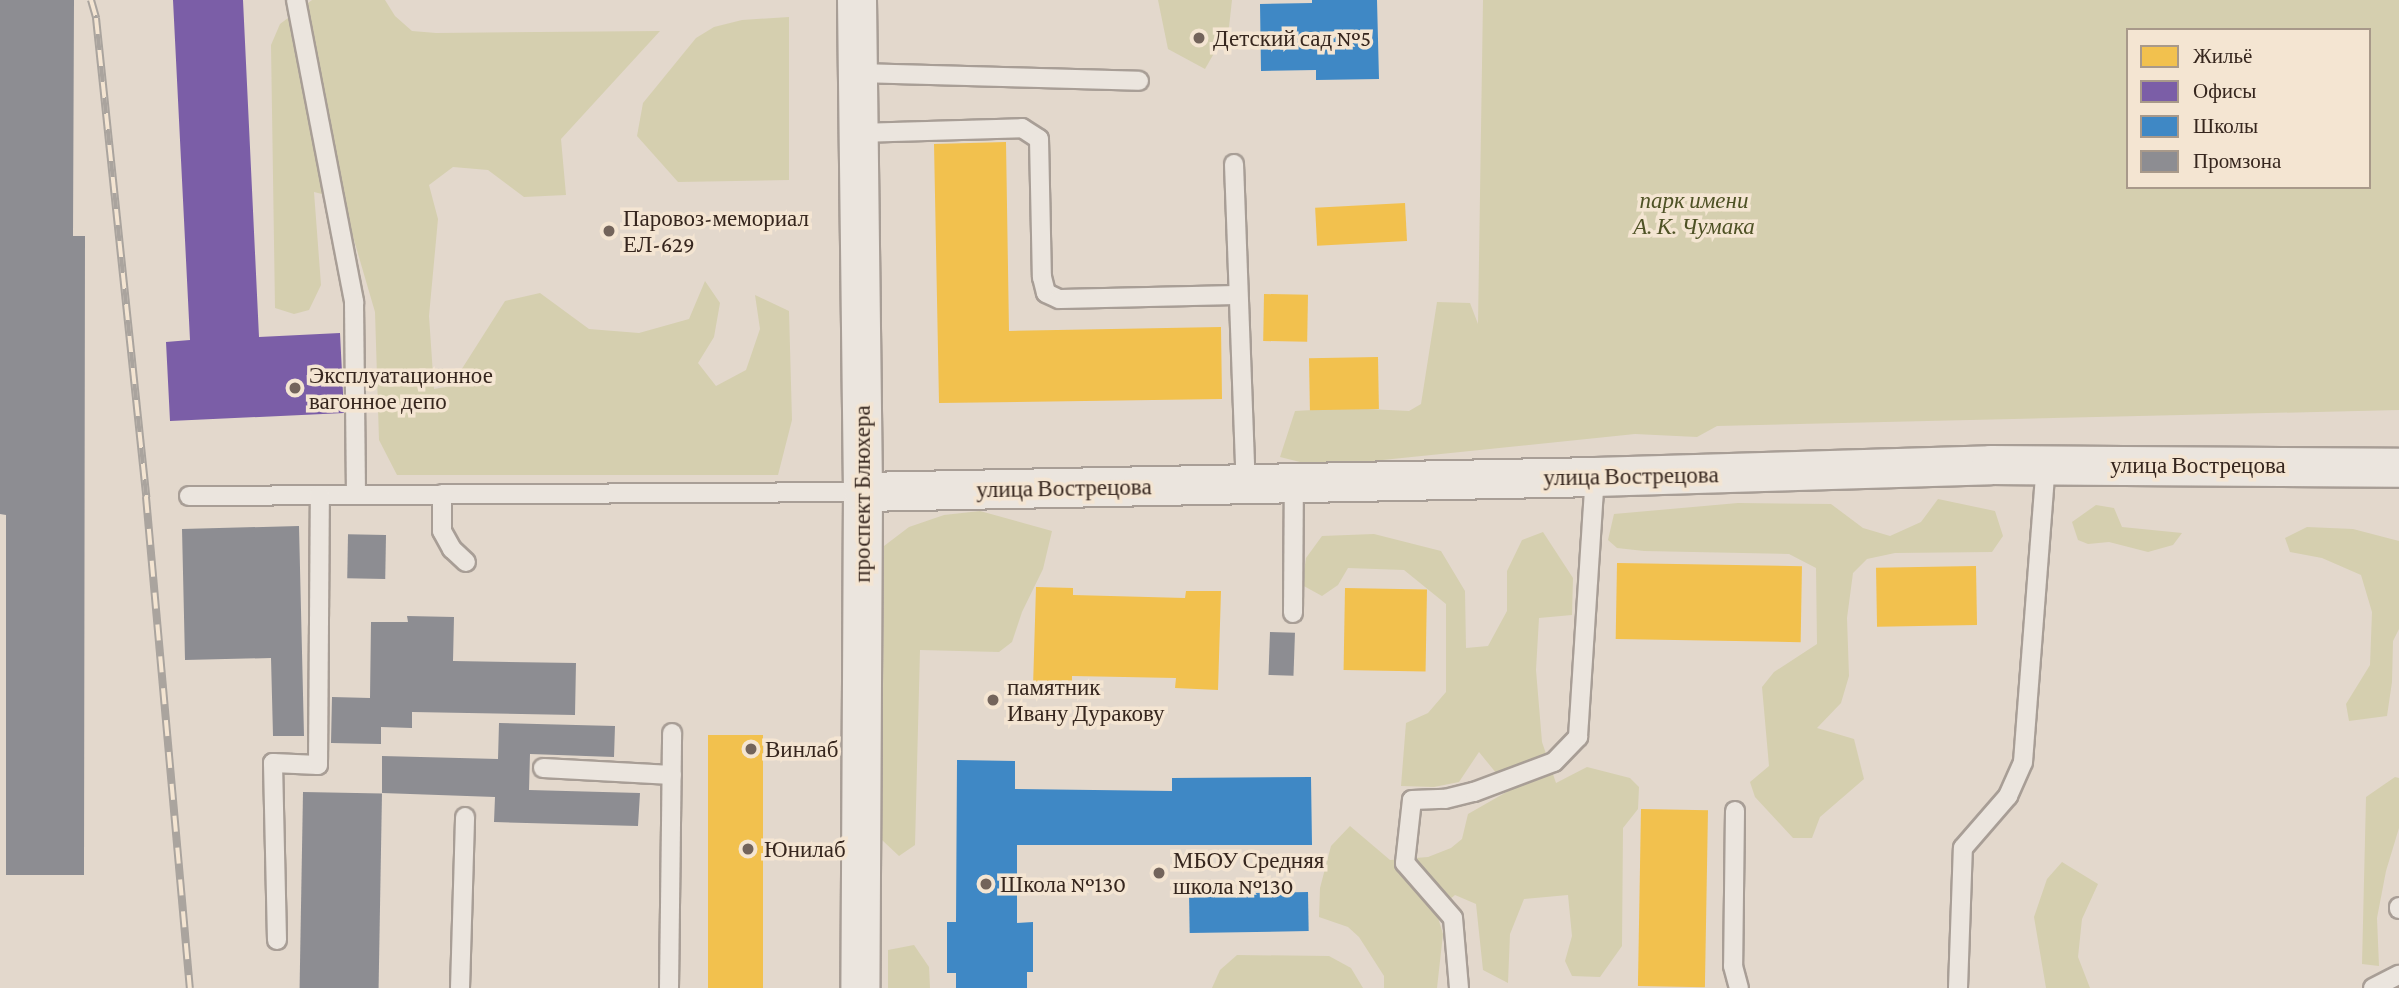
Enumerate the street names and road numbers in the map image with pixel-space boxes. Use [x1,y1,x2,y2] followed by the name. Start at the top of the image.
[848,405,876,583] street label: проспект Блюхера
[2110,451,2286,479] street label: улица Вострецова
[1543,461,1719,491] street label: улица Вострецова
[976,473,1152,503] street label: улица Вострецова

